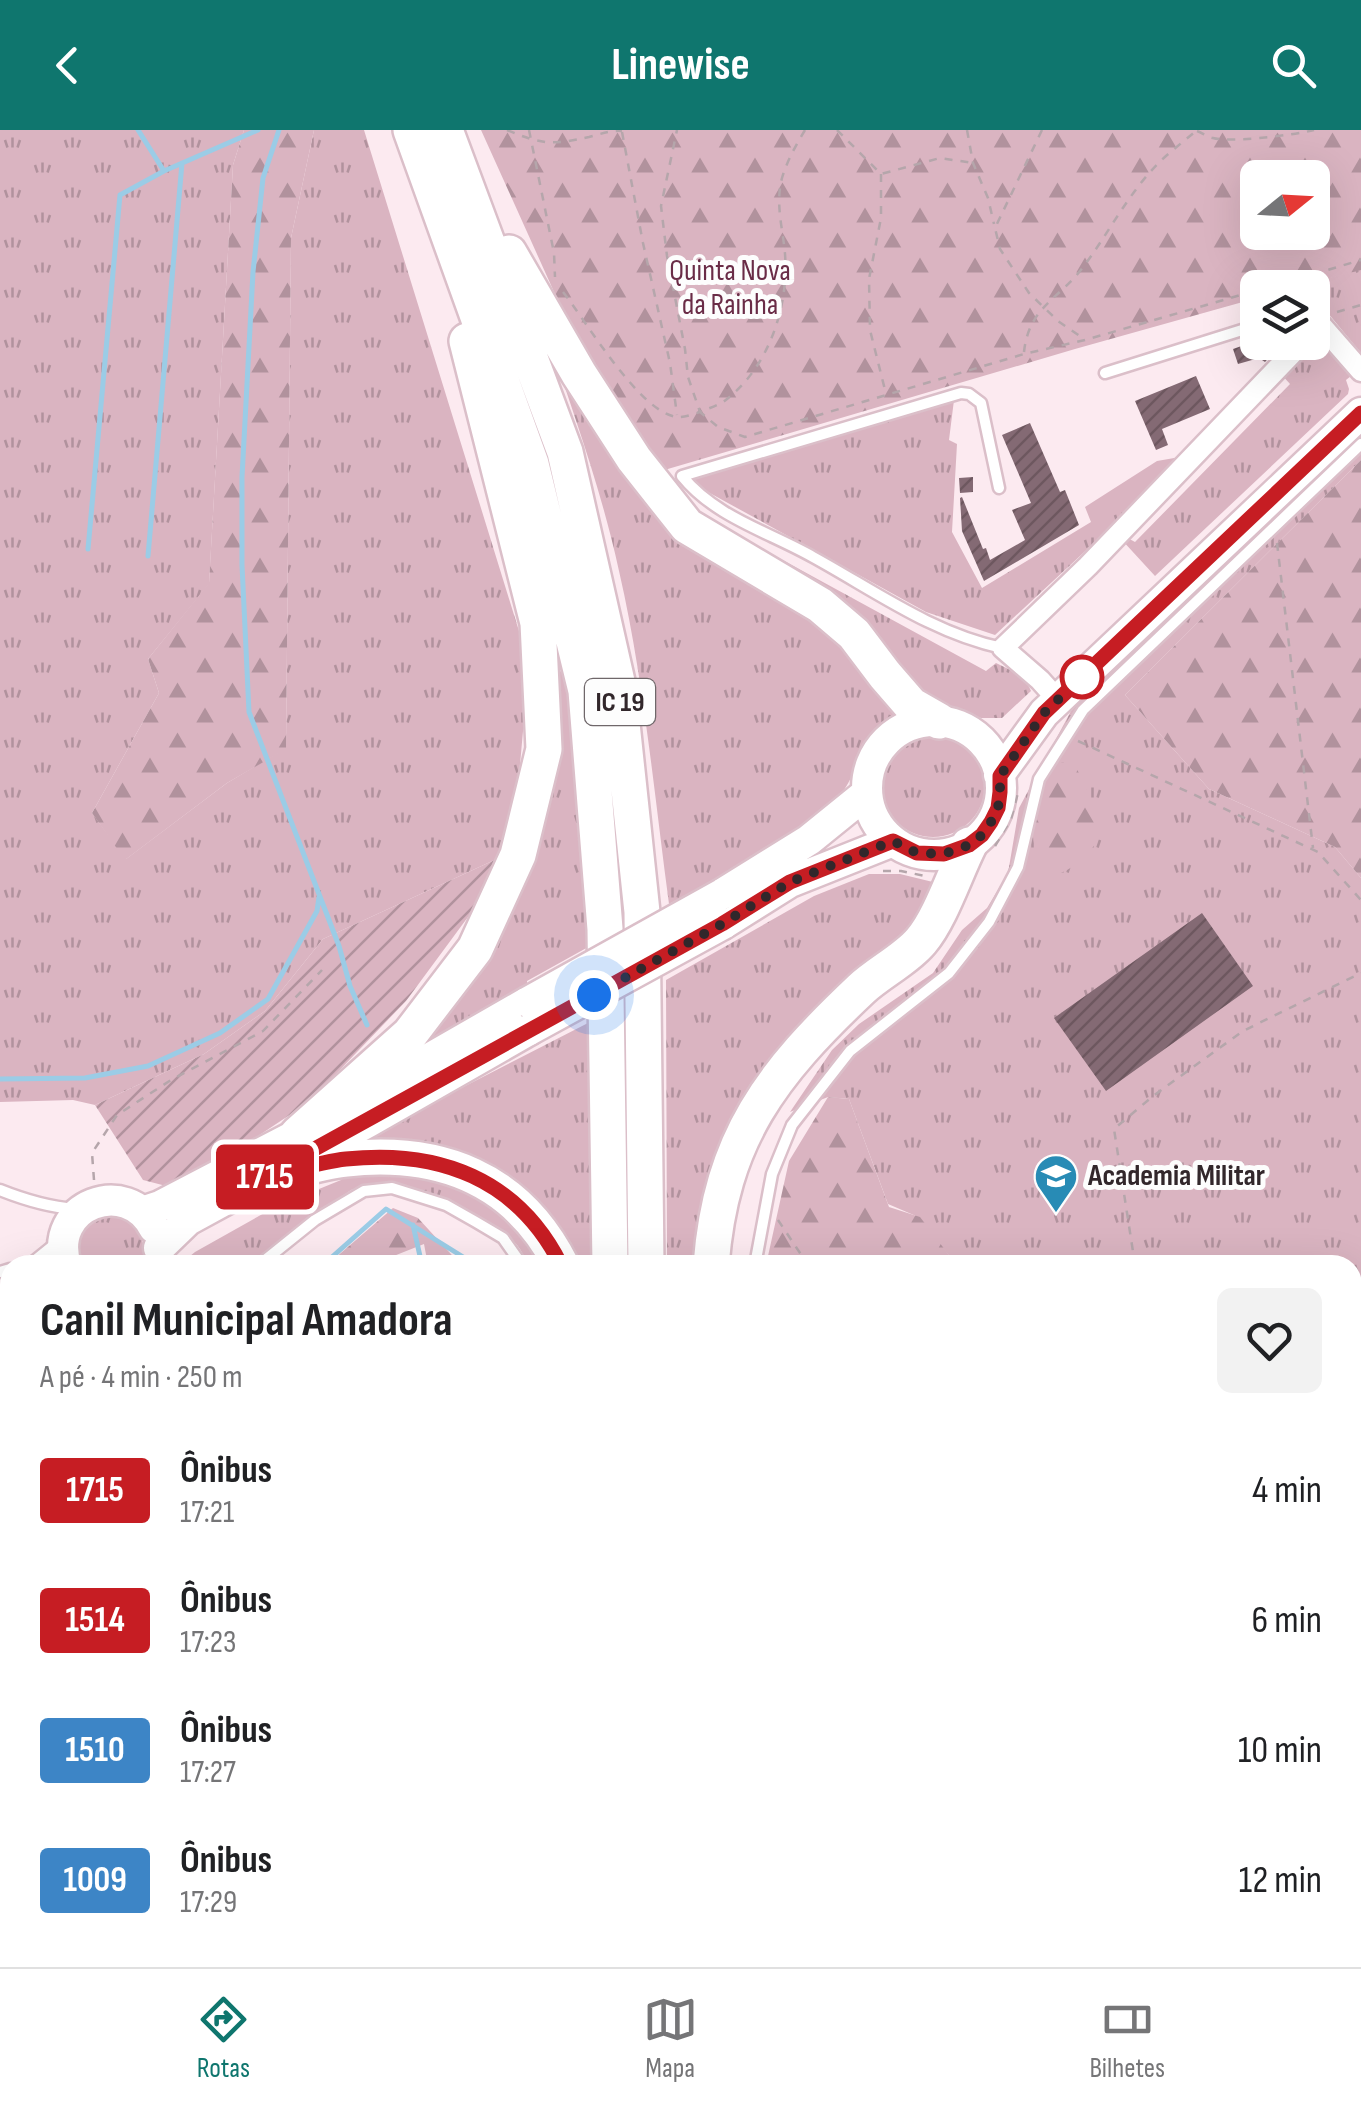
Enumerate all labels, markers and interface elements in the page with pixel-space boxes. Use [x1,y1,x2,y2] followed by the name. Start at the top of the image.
[40,38,95,93] icon: back
[611,38,750,93] text: Linewise
[1266,38,1321,93] icon: search
[1240,160,1330,250] north arrow
[1240,160,1330,360] map controls
[669,253,791,323] park label: Quinta Nova da Rainha
[1240,270,1330,360] button: layers
[1061,656,1103,698] unlabelled marker
[585,679,655,725] road number: IC 19
[569,970,619,1020] your location
[195,1144,335,1210] line badge: 1715
[1033,1153,1079,1214] school or university icon: Academia Militar
[236,1156,294,1199] text: 1715
[1087,1158,1265,1194] place label: Academia Militar
[1217,1288,1322,1393] button: heart
[40,1292,453,1349] text: Canil Municipal Amadora
[40,1358,243,1397] text: A pé · 4 min · 250 m
[180,1448,272,1493] text: Ônibus
[1252,1468,1322,1513] text: 4 min
[66,1469,124,1512] text: 1715
[180,1493,234,1532] text: 17:21
[180,1578,272,1623] text: Ônibus
[1252,1598,1322,1643] text: 6 min
[65,1599,125,1642] text: 1514
[180,1623,236,1662] text: 17:23
[180,1708,272,1753] text: Ônibus
[1238,1728,1322,1773] text: 10 min
[65,1729,125,1772] text: 1510
[180,1753,236,1792] text: 17:27
[180,1838,272,1883] text: Ônibus
[1239,1858,1322,1903] text: 12 min
[63,1859,127,1902] text: 1009
[180,1883,237,1922] text: 17:29
[196,1992,251,2085] tab: Rotas
[643,1992,698,2085] tab: Mapa
[1089,1992,1165,2085] tab: Bilhetes

